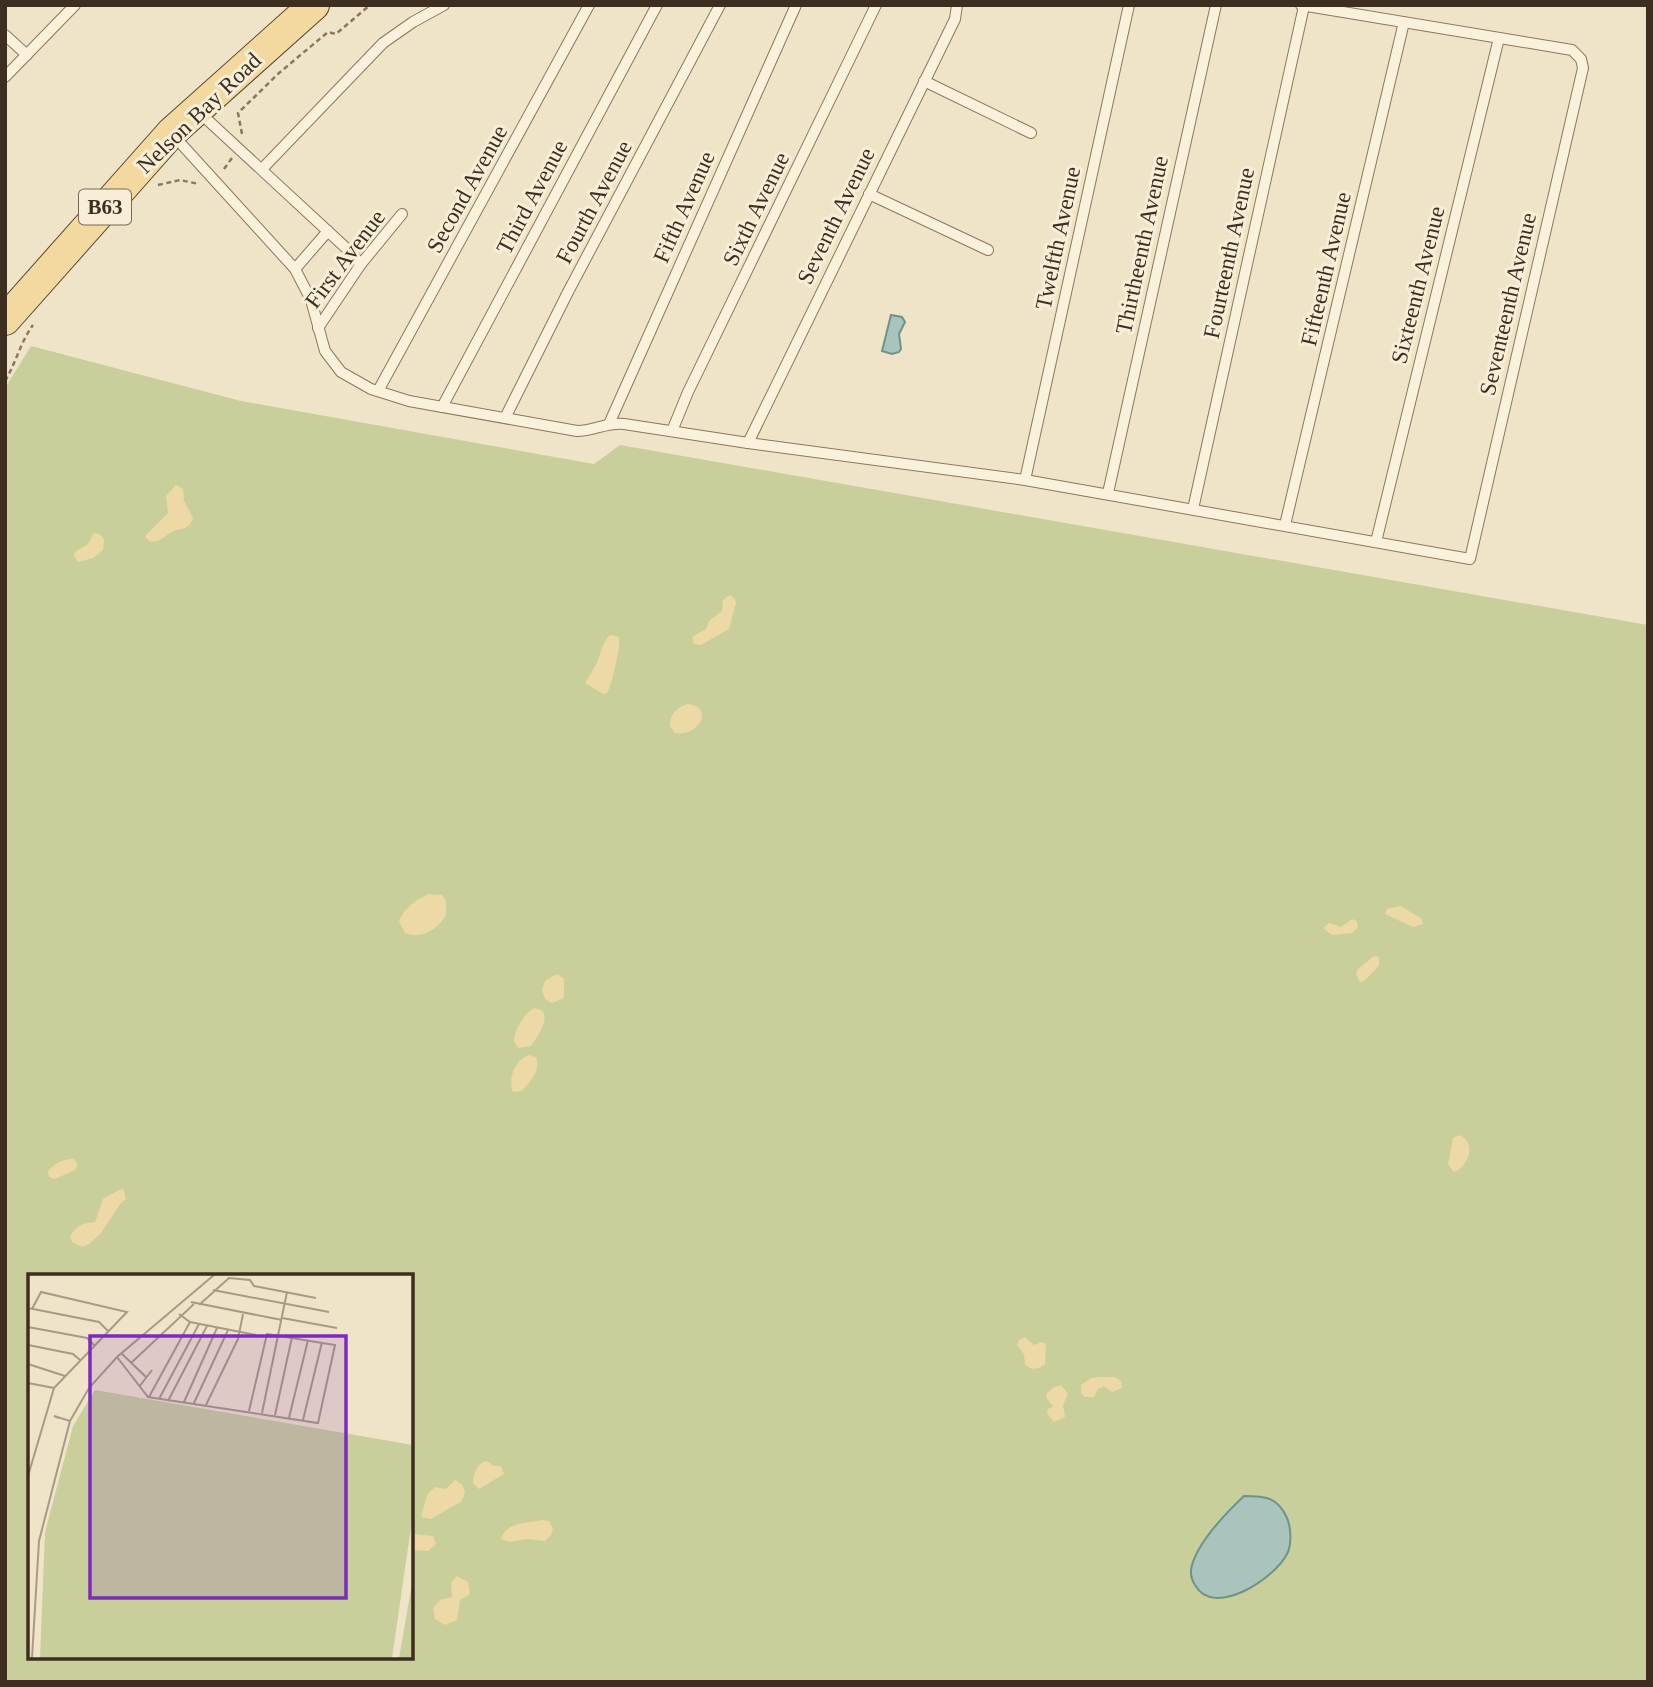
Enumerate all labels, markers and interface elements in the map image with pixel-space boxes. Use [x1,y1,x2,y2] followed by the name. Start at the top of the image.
[132,47,266,178] street label: Nelson Bay Road
[422,121,512,257] street label: Second Avenue
[492,136,572,258] street label: Third Avenue
[551,136,637,268] street label: Fourth Avenue
[792,144,880,288] street label: Seventh Avenue
[648,148,720,266] street label: Fifth Avenue
[718,148,794,270] street label: Sixth Avenue
[1111,154,1173,336] street label: Thirtheenth Avenue
[1031,164,1085,312] street label: Twelfth Avenue
[1199,165,1259,341] street label: Fourteenth Avenue
[79,190,131,224] road number: B63
[1296,190,1356,348] street label: Fifteenth Avenue
[1386,204,1450,366] street label: Sixteenth Avenue
[300,205,390,313] street label: First Avenue
[1475,210,1541,398] street label: Seventeenth Avenue
[28,1274,413,1659] inset map

